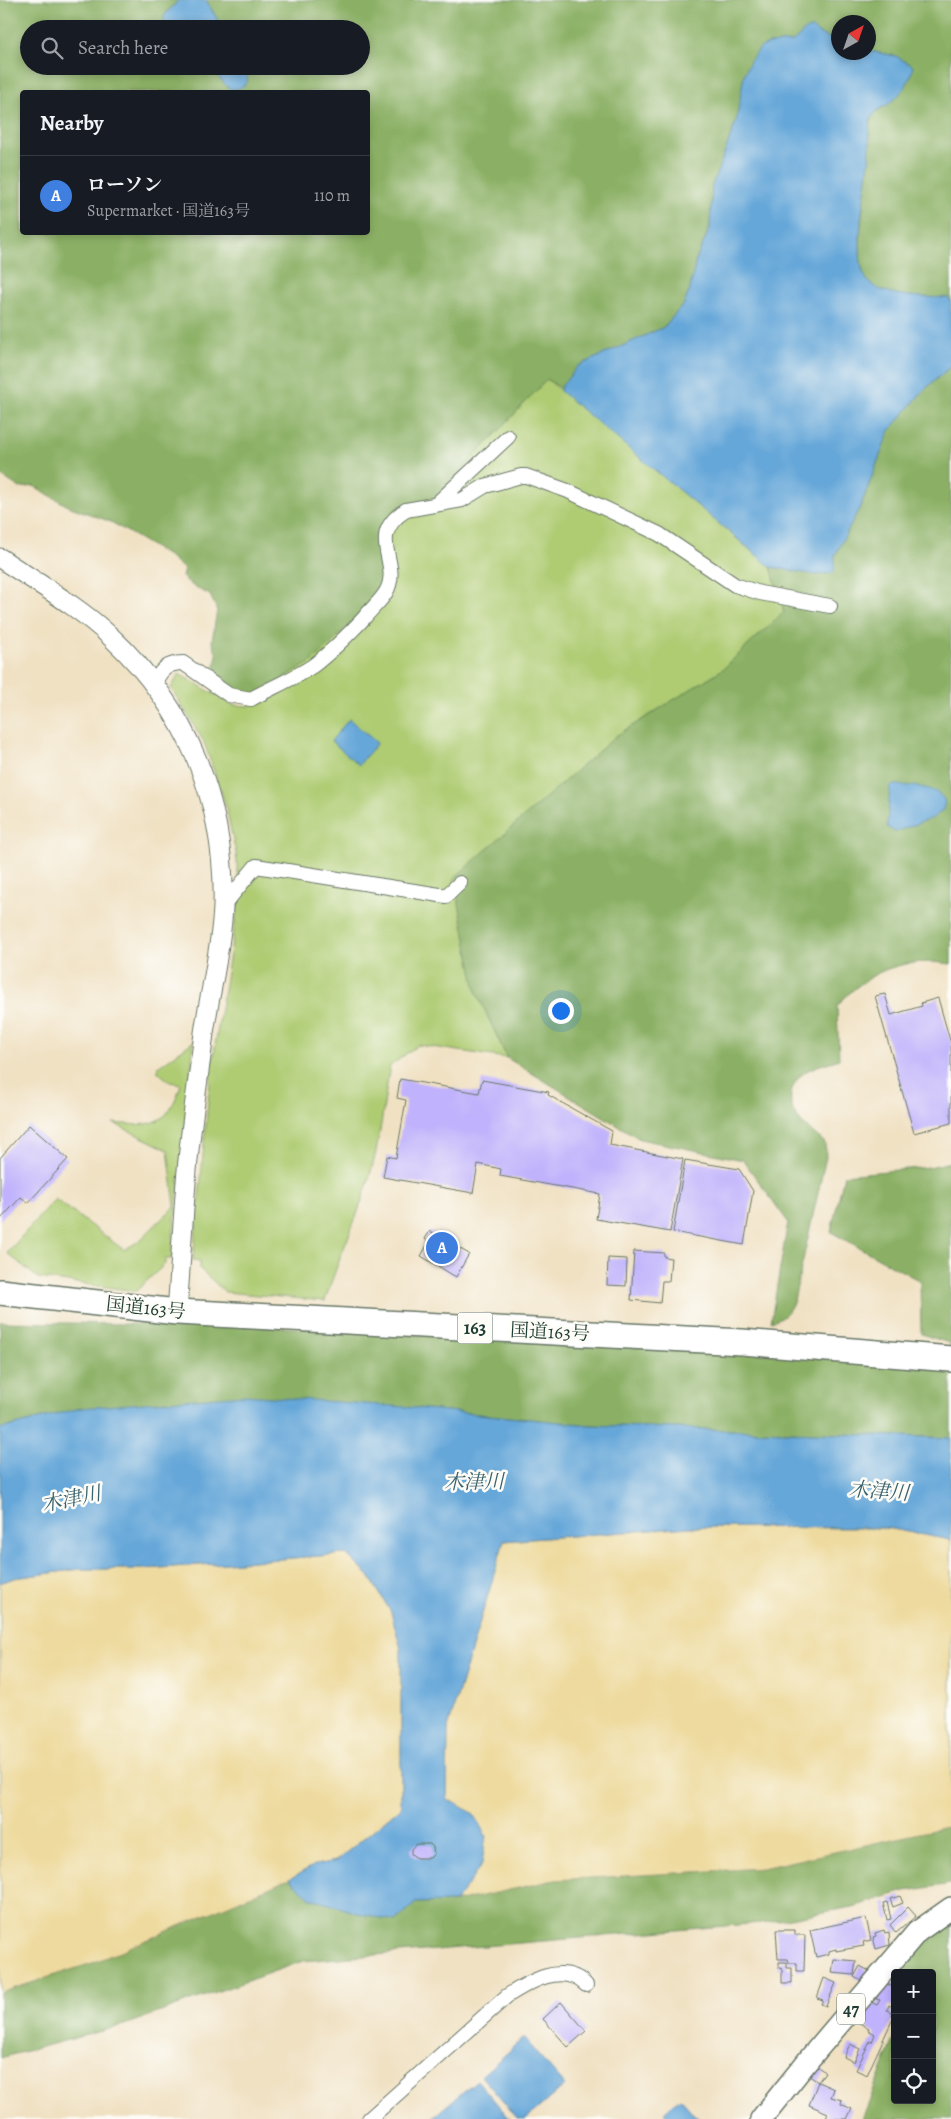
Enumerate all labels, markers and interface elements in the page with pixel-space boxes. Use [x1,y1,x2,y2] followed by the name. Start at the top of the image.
[831,15,876,60] north arrow
[20,20,370,75] search box
[38,34,66,62] icon: search
[78,35,168,61] text: Search here
[40,109,103,137] text: Nearby
[87,172,162,198] text: ローソン
[51,185,61,207] text: A
[314,185,350,207] text: 110 m
[87,200,250,222] text: Supermarket · 国道163号
[548,998,574,1024] your location
[426,1229,458,1267] pin: A
[105,1291,187,1325] street label: 国道163号
[458,1312,492,1344] road number: 163
[509,1317,591,1347] street label: 国道163号
[444,1468,506,1496] water label: 木津川
[848,1475,912,1507] water label: 木津川
[39,1479,105,1518] water label: 木津川
[891,1969,936,2104] map controls
[891,1969,936,2014] button: +
[837,1994,865,2025] road number: 47
[891,2014,936,2059] button: −
[891,2059,936,2104] button: locate

